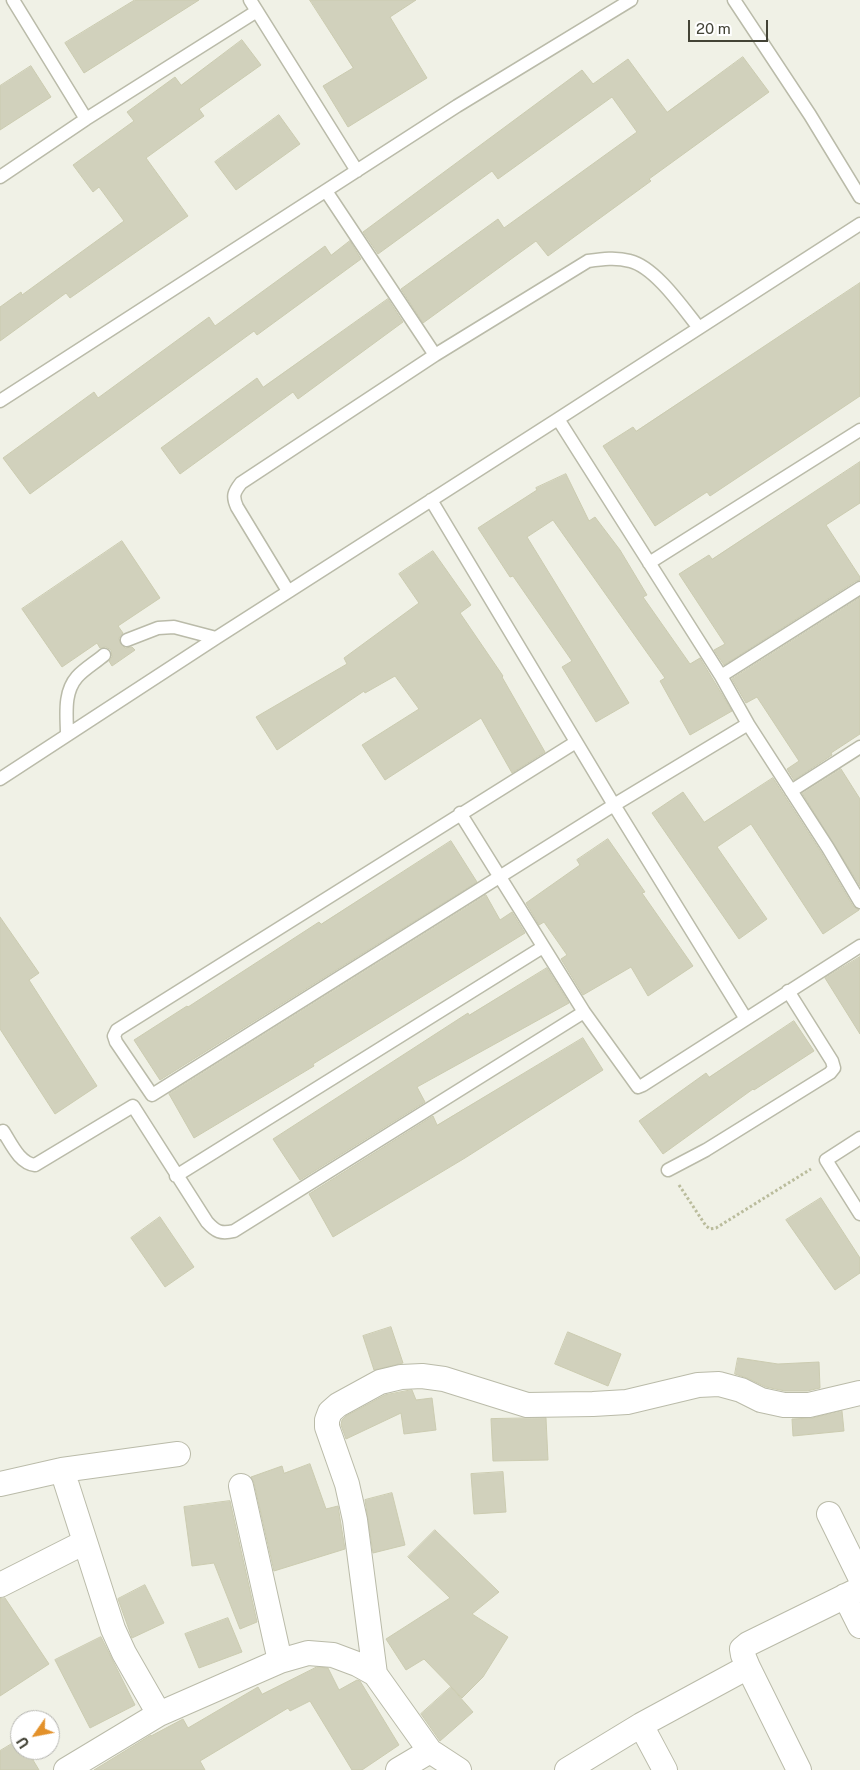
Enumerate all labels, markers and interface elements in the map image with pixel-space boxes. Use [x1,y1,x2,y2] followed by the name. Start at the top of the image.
[690,10,770,42] scale bar
[696,20,731,37] text: 20 m
[10,1710,60,1760] north arrow
[14,1734,33,1751] text: U

